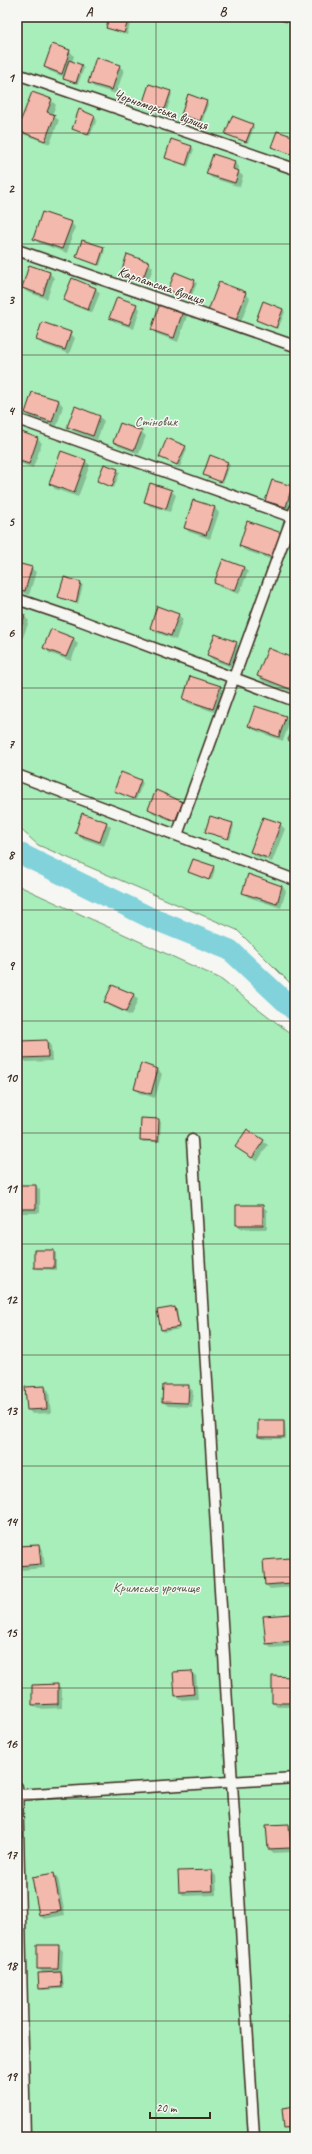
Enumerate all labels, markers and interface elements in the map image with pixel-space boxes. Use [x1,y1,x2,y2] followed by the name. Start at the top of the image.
[86,4,94,20] text: A
[220,4,228,20] text: B
[8,70,16,86] text: 1
[111,85,211,134] street label: Чорноморська вулиця
[8,181,15,197] text: 2
[116,263,207,309] street label: Карпатська вулиця
[8,292,15,308] text: 3
[8,403,16,419] text: 4
[135,413,178,430] park label: Стіновик
[8,514,15,530] text: 5
[8,625,15,641] text: 6
[8,736,15,752] text: 7
[8,847,16,863] text: 8
[8,958,15,974] text: 9
[5,1070,18,1086] text: 10
[5,1181,19,1197] text: 11
[5,1292,18,1308] text: 12
[5,1403,18,1419] text: 13
[5,1514,19,1530] text: 14
[113,1579,201,1596] park label: Кримське урочище
[5,1625,18,1641] text: 15
[5,1736,18,1752] text: 16
[5,1847,18,1863] text: 17
[5,1958,19,1974] text: 18
[5,2069,18,2085] text: 19
[150,2094,210,2120] scale bar
[156,2100,178,2116] text: 20 m

